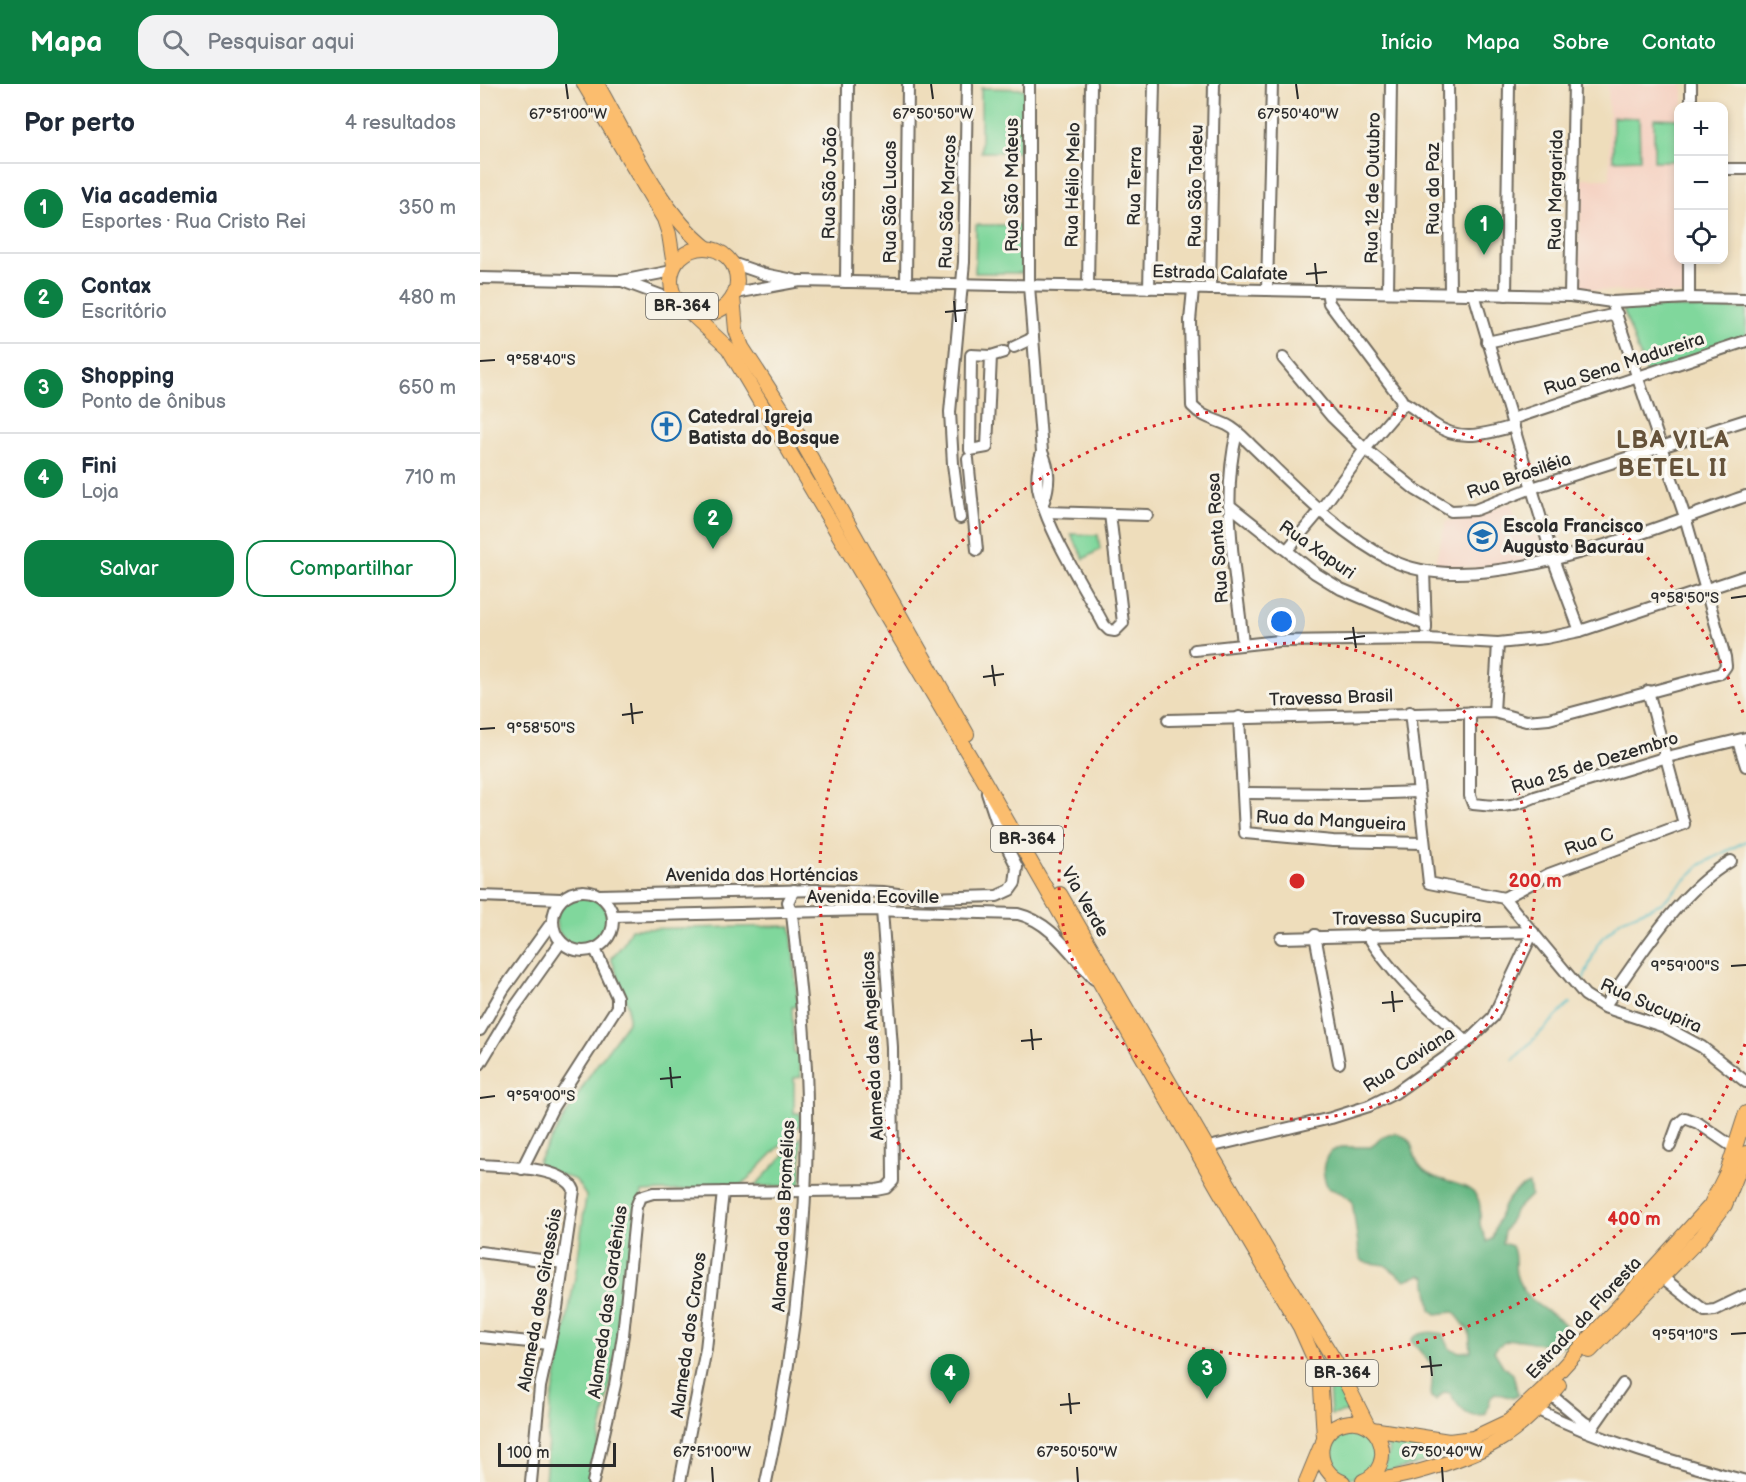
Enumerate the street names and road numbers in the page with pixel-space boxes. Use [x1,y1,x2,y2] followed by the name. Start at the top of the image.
[1361,112,1385,264] street label: Rua 12 de Outubro
[1002,118,1023,252] street label: Rua São Mateus
[1061,122,1085,248] street label: Rua Hélio Melo
[1184,124,1208,248] street label: Rua São Tadeu
[819,127,841,239] street label: Rua São João
[1544,129,1568,251] street label: Rua Margarida
[935,134,961,270] street label: Rua São Marcos
[880,141,901,263] street label: Rua São Lucas
[1423,142,1444,235] street label: Rua da Paz
[1124,146,1146,226] street label: Rua Terra
[1152,261,1288,285] street label: Estrada Calafate
[646,293,718,319] road number: BR-364
[1541,328,1707,400] street label: Rua Sena Madureira
[1464,448,1574,504] street label: Rua Brasiléia
[1203,472,1233,604] street label: Rua Santa Rosa
[1275,516,1359,584] street label: Rua Xapuri
[1269,685,1393,711] street label: Travessa Brasil
[1509,728,1681,798] street label: Rua 25 de Dezembro
[1255,807,1407,835] street label: Rua da Mangueira
[1562,823,1617,861] street label: Rua C
[991,826,1063,852] road number: BR-364
[1057,863,1114,941] street label: Via Verde
[666,865,858,886] street label: Avenida das Horténcias
[807,887,939,908] street label: Avenida Ecoville
[1332,906,1482,930] street label: Travessa Sucupira
[858,951,888,1141] street label: Alameda das Angelicas
[1597,974,1705,1038] street label: Rua Sucupira
[1360,1023,1458,1097] street label: Rua Caviana
[768,1119,800,1312] street label: Alameda das Bromélias
[584,1204,632,1400] street label: Alameda das Gardênias
[514,1207,566,1393] street label: Alameda dos Girassóis
[667,1251,711,1419] street label: Alameda dos Cravos
[1522,1253,1646,1383] street label: Estrada da Floresta
[1306,1360,1378,1386] road number: BR-364

